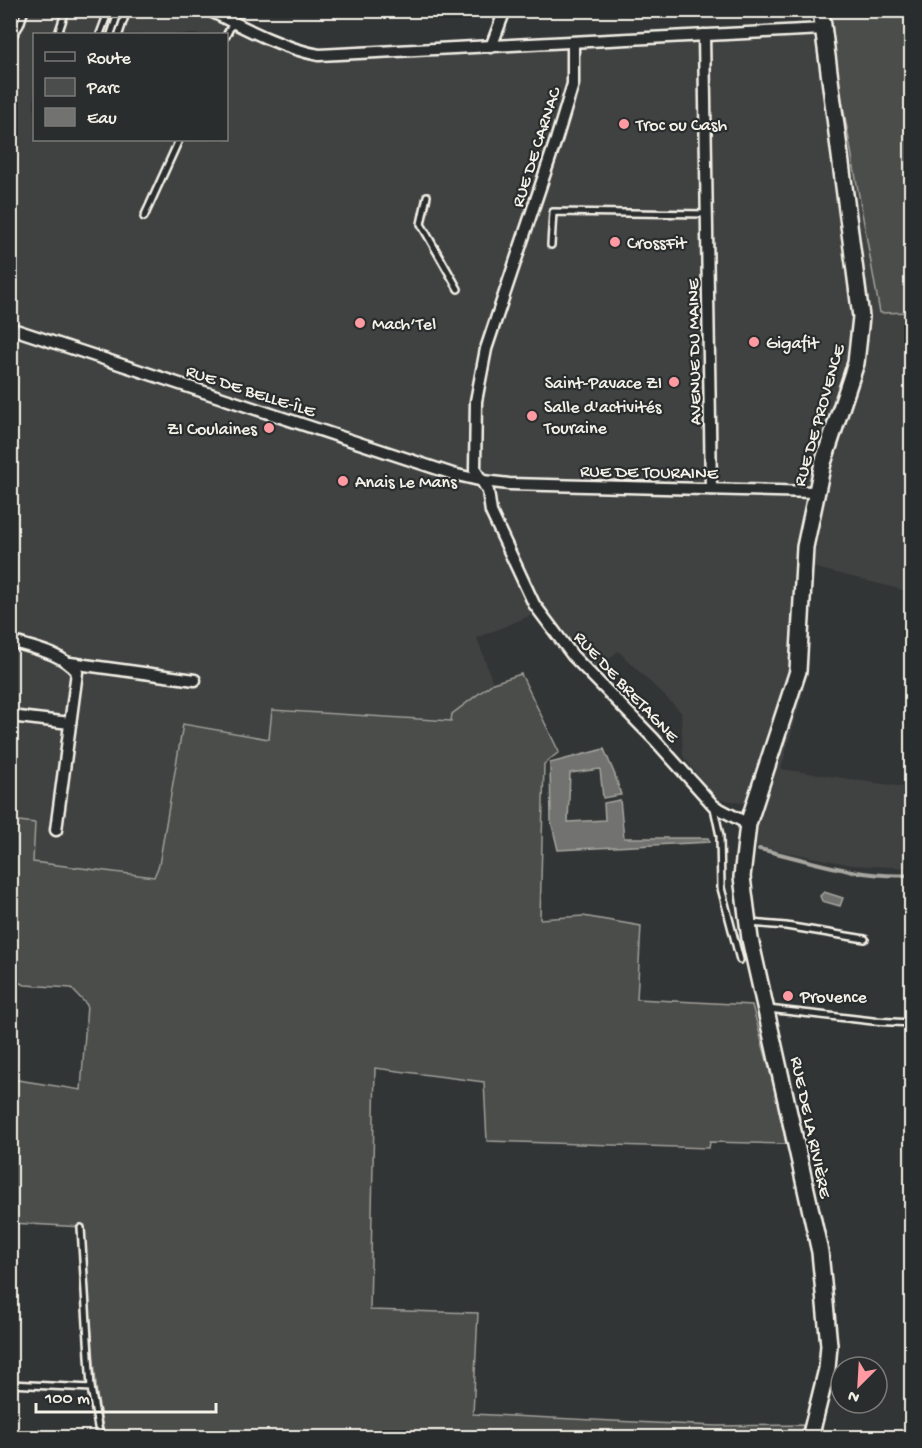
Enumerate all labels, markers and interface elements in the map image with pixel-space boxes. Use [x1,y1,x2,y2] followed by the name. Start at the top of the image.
[33,33,228,141] legend
[87,49,132,70] text: Route
[86,79,120,100] text: Parc
[508,84,567,210] street label: RUE DE CARNAC
[87,109,117,130] text: Eau
[635,116,727,137] place label: Troc ou Cash
[617,117,631,131] marker: Troc ou Cash
[627,234,688,255] place label: CrossFit
[608,235,622,249] marker: CrossFit
[684,278,707,425] street label: AVENUE DU MAINE
[372,315,436,336] place label: Mach’Tel
[353,316,367,330] marker: Mach’Tel
[766,334,820,355] place label: Gigafit
[747,335,761,349] marker: Gigafit
[790,342,851,489] street label: RUE DE PROVENCE
[183,362,318,423] street label: RUE DE BELLE-ÎLE
[545,374,662,395] place label: Saint-Pavace ZI
[667,375,681,389] marker: Saint-Pavace ZI
[543,398,663,440] place label: Salle d'activités Touraine
[525,409,539,423] marker: Salle d'activités Touraine
[167,420,258,441] place label: ZI Coulaines
[262,421,276,435] marker: ZI Coulaines
[580,462,719,485] street label: RUE DE TOURAINE
[355,473,458,494] place label: Anais Le Mans
[336,474,350,488] marker: Anais Le Mans
[568,628,683,748] street label: RUE DE BRETAGNE
[799,988,868,1009] place label: Provence
[781,989,795,1003] marker: Provence
[784,1055,835,1201] street label: RUE DE LA RIVIÈRE
[829,1355,889,1415] north arrow
[36,1376,216,1414] scale bar
[845,1384,863,1406] text: N
[44,1389,90,1410] text: 100 m

